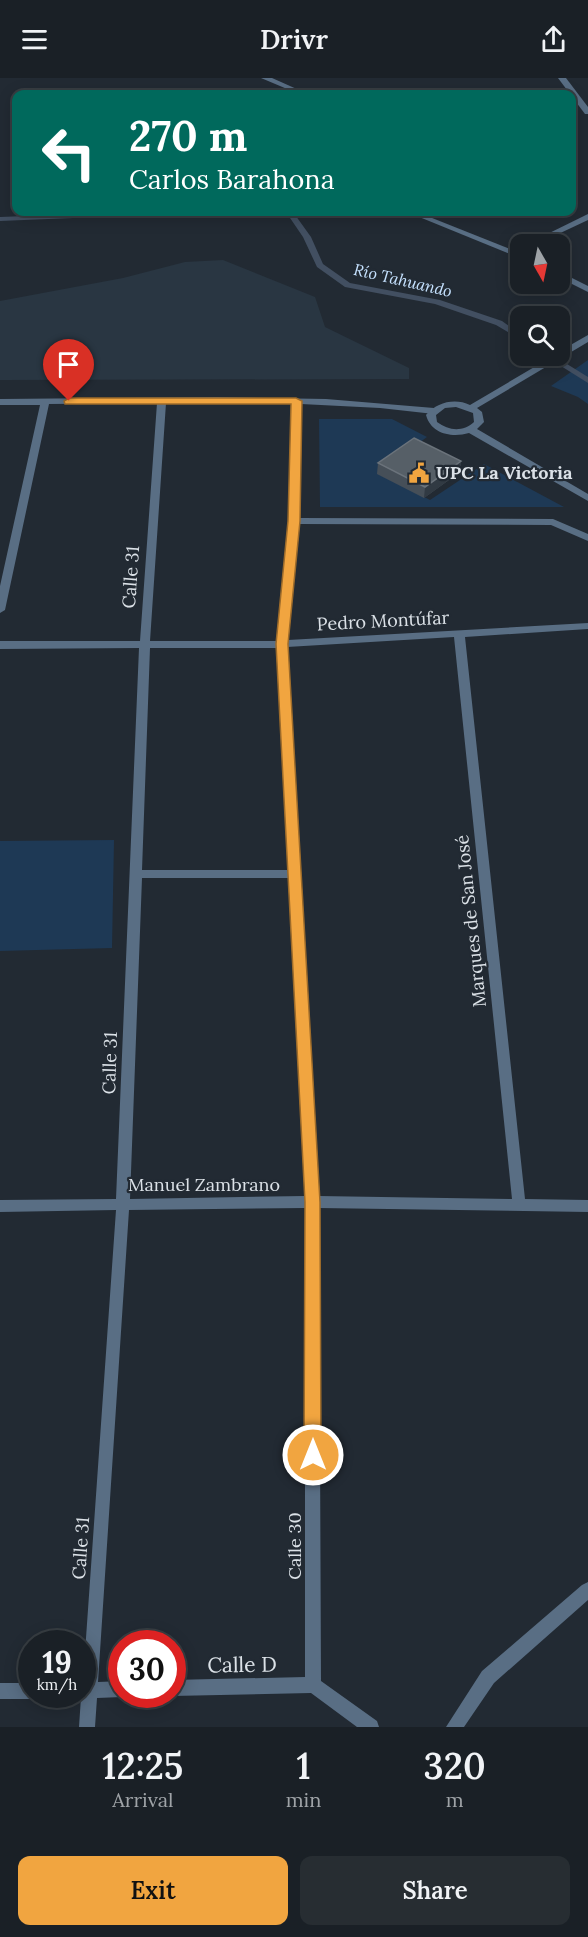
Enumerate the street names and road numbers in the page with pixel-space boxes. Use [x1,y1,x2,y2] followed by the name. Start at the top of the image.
[117,545,144,609] street label: Calle 31
[316,606,450,635] street label: Pedro Montúfar
[450,834,491,1008] street label: Marques de San José
[97,1031,122,1095] street label: Calle 31
[128,1173,280,1196] street label: Manuel Zambrano
[283,1512,306,1580] street label: Calle 30
[67,1516,94,1580] street label: Calle 31
[207,1650,277,1679] street label: Calle D

